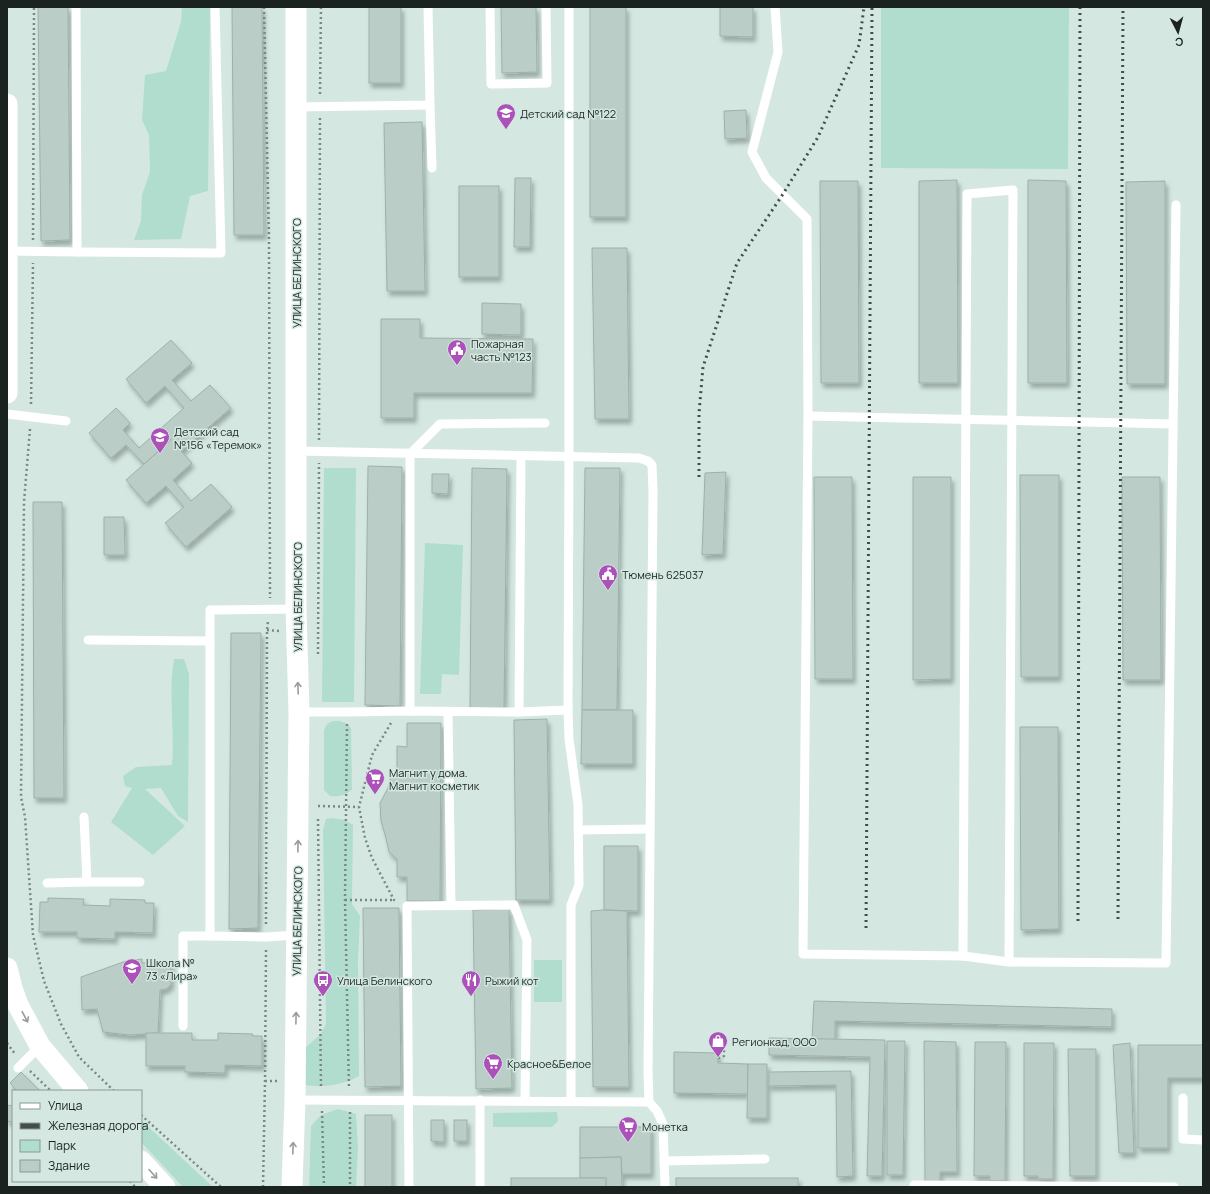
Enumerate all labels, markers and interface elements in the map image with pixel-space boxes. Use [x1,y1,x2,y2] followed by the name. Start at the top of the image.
[1158,12,1198,52] north arrow
[1174,35,1184,50] text: С
[495,102,517,130] school or university icon: Детский сад №122
[520,106,616,121] place label: Детский сад №122
[289,218,304,328] street label: УЛИЦА БЕЛИНСКОГО
[471,336,532,364] place label: Пожарная часть №123
[446,338,468,366] public building icon: Пожарная часть №123
[174,424,262,452] place label: Детский сад №156 «Теремок»
[149,426,171,454] school or university icon: Детский сад №156 «Теремок»
[290,542,305,652] street label: УЛИЦА БЕЛИНСКОГО
[597,563,619,591] public building icon: Тюмень 625037
[622,567,704,582] place label: Тюмень 625037
[294,682,302,695] one-way arrow
[389,765,480,793] place label: Магнит у дома. Магнит косметик
[364,767,386,795] supermarket icon: Магнит у дома. Магнит косметик
[294,840,301,853] one-way arrow
[289,866,305,976] street label: УЛИЦА БЕЛИНСКОГО
[146,955,198,983] place label: Школа № 73 «Лира»
[121,957,143,985] school or university icon: Школа № 73 «Лира»
[312,969,334,997] bus stop icon: Улица Белинского
[460,969,482,997] restaurant icon: Рыжий кот
[337,973,433,988] place label: Улица Белинского
[485,973,539,988] place label: Рыжий кот
[21,1011,29,1023] one-way arrow
[292,1012,300,1025] one-way arrow
[707,1030,729,1058] shop icon: Регионкад, ООО
[732,1034,817,1049] place label: Регионкад, ООО
[482,1052,504,1080] supermarket icon: Красное&Белое
[507,1056,592,1071] place label: Красное&Белое
[12,1090,142,1182] legend
[48,1097,82,1114] text: Улица
[617,1115,639,1143] supermarket icon: Монетка
[48,1117,148,1134] text: Железная дорога
[642,1119,688,1134] place label: Монетка
[48,1137,77,1154] text: Парк
[290,1142,297,1155] one-way arrow
[48,1157,90,1174] text: Здание
[148,1169,158,1179] one-way arrow

